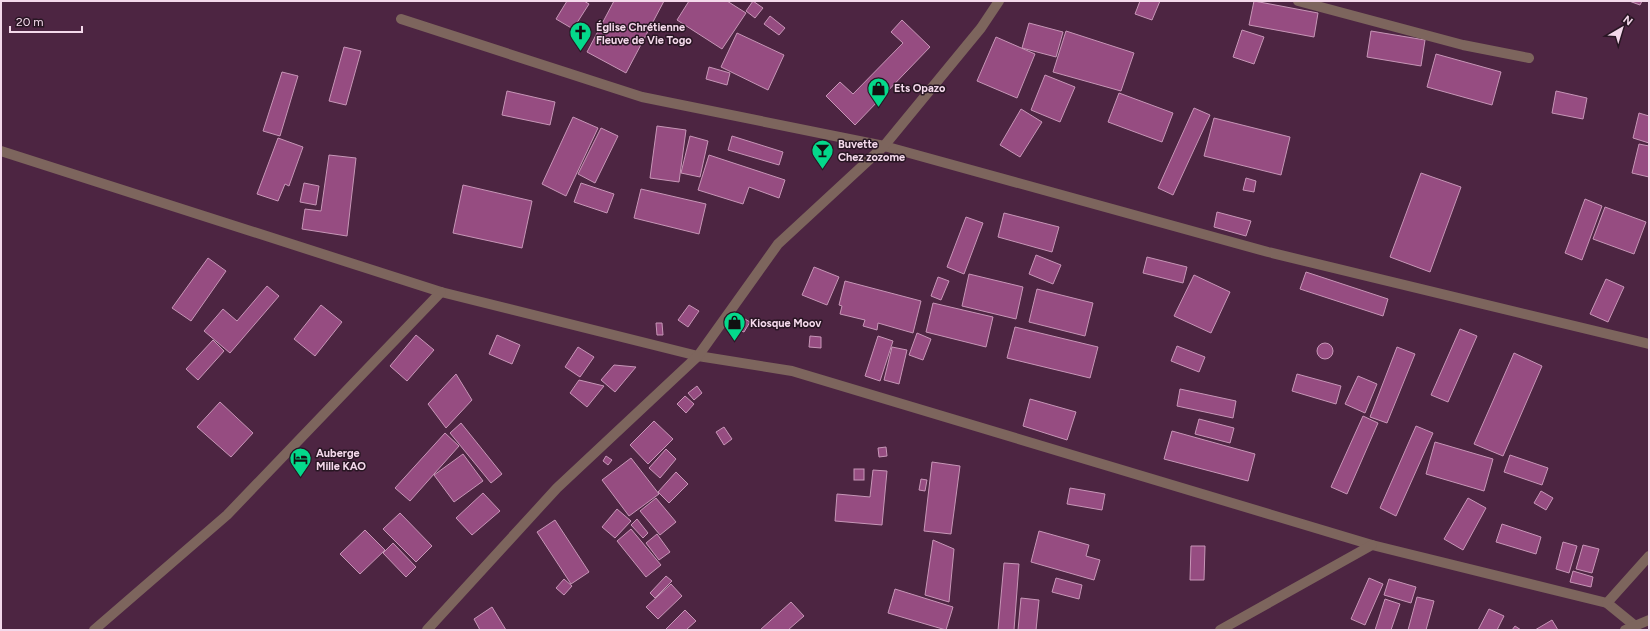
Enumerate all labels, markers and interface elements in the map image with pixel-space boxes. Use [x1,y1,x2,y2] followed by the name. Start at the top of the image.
[10,8,82,34] scale bar
[1602,8,1642,48] north arrow
[1620,13,1635,28] text: N
[16,15,44,29] text: 20 m
[568,20,594,53] church icon: Église Chrétienne Fleuve de Vie Togo
[596,20,692,47] place label: Église Chrétienne Fleuve de Vie Togo
[865,75,891,108] shop icon: Ets Opazo
[894,82,946,95] place label: Ets Opazo
[810,137,836,170] bar icon: Buvette Chez zozome
[838,138,905,164] place label: Buvette Chez zozome
[722,310,748,343] shop icon: Kiosque Moov
[750,317,822,330] place label: Kiosque Moov
[288,446,314,479] hotel icon: Auberge Mille KAO
[316,447,366,473] place label: Auberge Mille KAO

